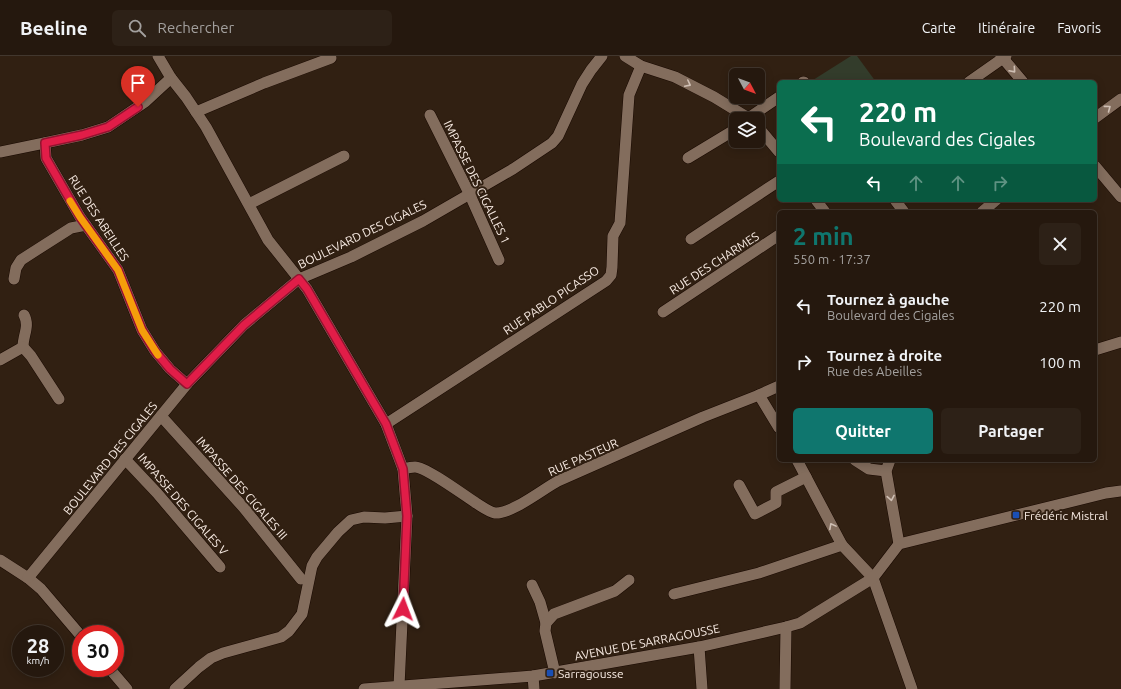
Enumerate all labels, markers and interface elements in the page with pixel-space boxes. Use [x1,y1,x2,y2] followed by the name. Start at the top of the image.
[112,10,392,46] search box
[20,17,88,39] text: Beeline
[126,17,148,39] icon: search
[158,19,234,36] text: Rechercher
[922,20,956,36] text: Carte
[978,20,1035,36] text: Itinéraire
[1057,20,1101,36] text: Favoris
[1008,65,1016,73] one-way arrow
[121,66,155,107] pin
[729,68,765,104] north arrow
[729,68,765,148] map controls
[127,72,149,94] icon: arrive
[684,79,692,87] one-way arrow
[793,96,845,148] icon: left
[859,96,937,127] text: 220 m
[1104,105,1111,113] one-way arrow
[729,112,765,148] button: layers
[441,118,513,246] street label: IMPASSE DES CIGALLES 1
[859,129,1035,149] text: Boulevard des Cigales
[863,172,885,194] icon: left
[905,172,927,194] icon: ahead
[947,172,969,194] icon: ahead
[989,172,1011,194] icon: right
[66,173,132,263] street label: RUE DES ABEILLES
[296,197,428,271] street label: BOULEVARD DES CIGALES
[793,223,854,250] text: 2 min
[1039,223,1081,265] button: close
[667,229,761,297] street label: RUE DES CHARMES
[793,252,871,266] text: 550 m · 17:37
[501,263,601,337] street label: RUE PABLO PICASSO
[827,291,950,308] text: Tournez à gauche
[793,295,815,317] icon: left
[1039,298,1081,315] text: 220 m
[827,308,954,322] text: Boulevard des Cigales
[827,347,942,364] text: Tournez à droite
[793,351,815,373] icon: right
[1039,354,1081,371] text: 100 m
[827,364,922,378] text: Rue des Abeilles
[61,399,159,517] street label: BOULEVARD DES CIGALES
[793,408,933,454] button: Quitter
[941,408,1081,454] button: Partager
[194,434,290,542] street label: IMPASSE DES CIGALES III
[546,436,620,478] street label: RUE PASTEUR
[135,451,231,558] street label: IMPASSE DES CIGALES V
[886,495,895,501] one-way arrow
[1024,509,1108,522] place label: Frédéric Mistral
[1011,510,1021,520] marker: Frédéric Mistral
[829,523,836,530] one-way arrow
[382,588,424,630] position arrow
[573,621,721,662] street label: AVENUE DE SARRAGOUSSE
[72,625,124,677] speed limit sign: 30
[27,634,49,657] text: 28
[26,655,50,666] text: km/h
[558,667,624,680] place label: Sarragousse
[545,668,555,678] marker: Sarragousse

